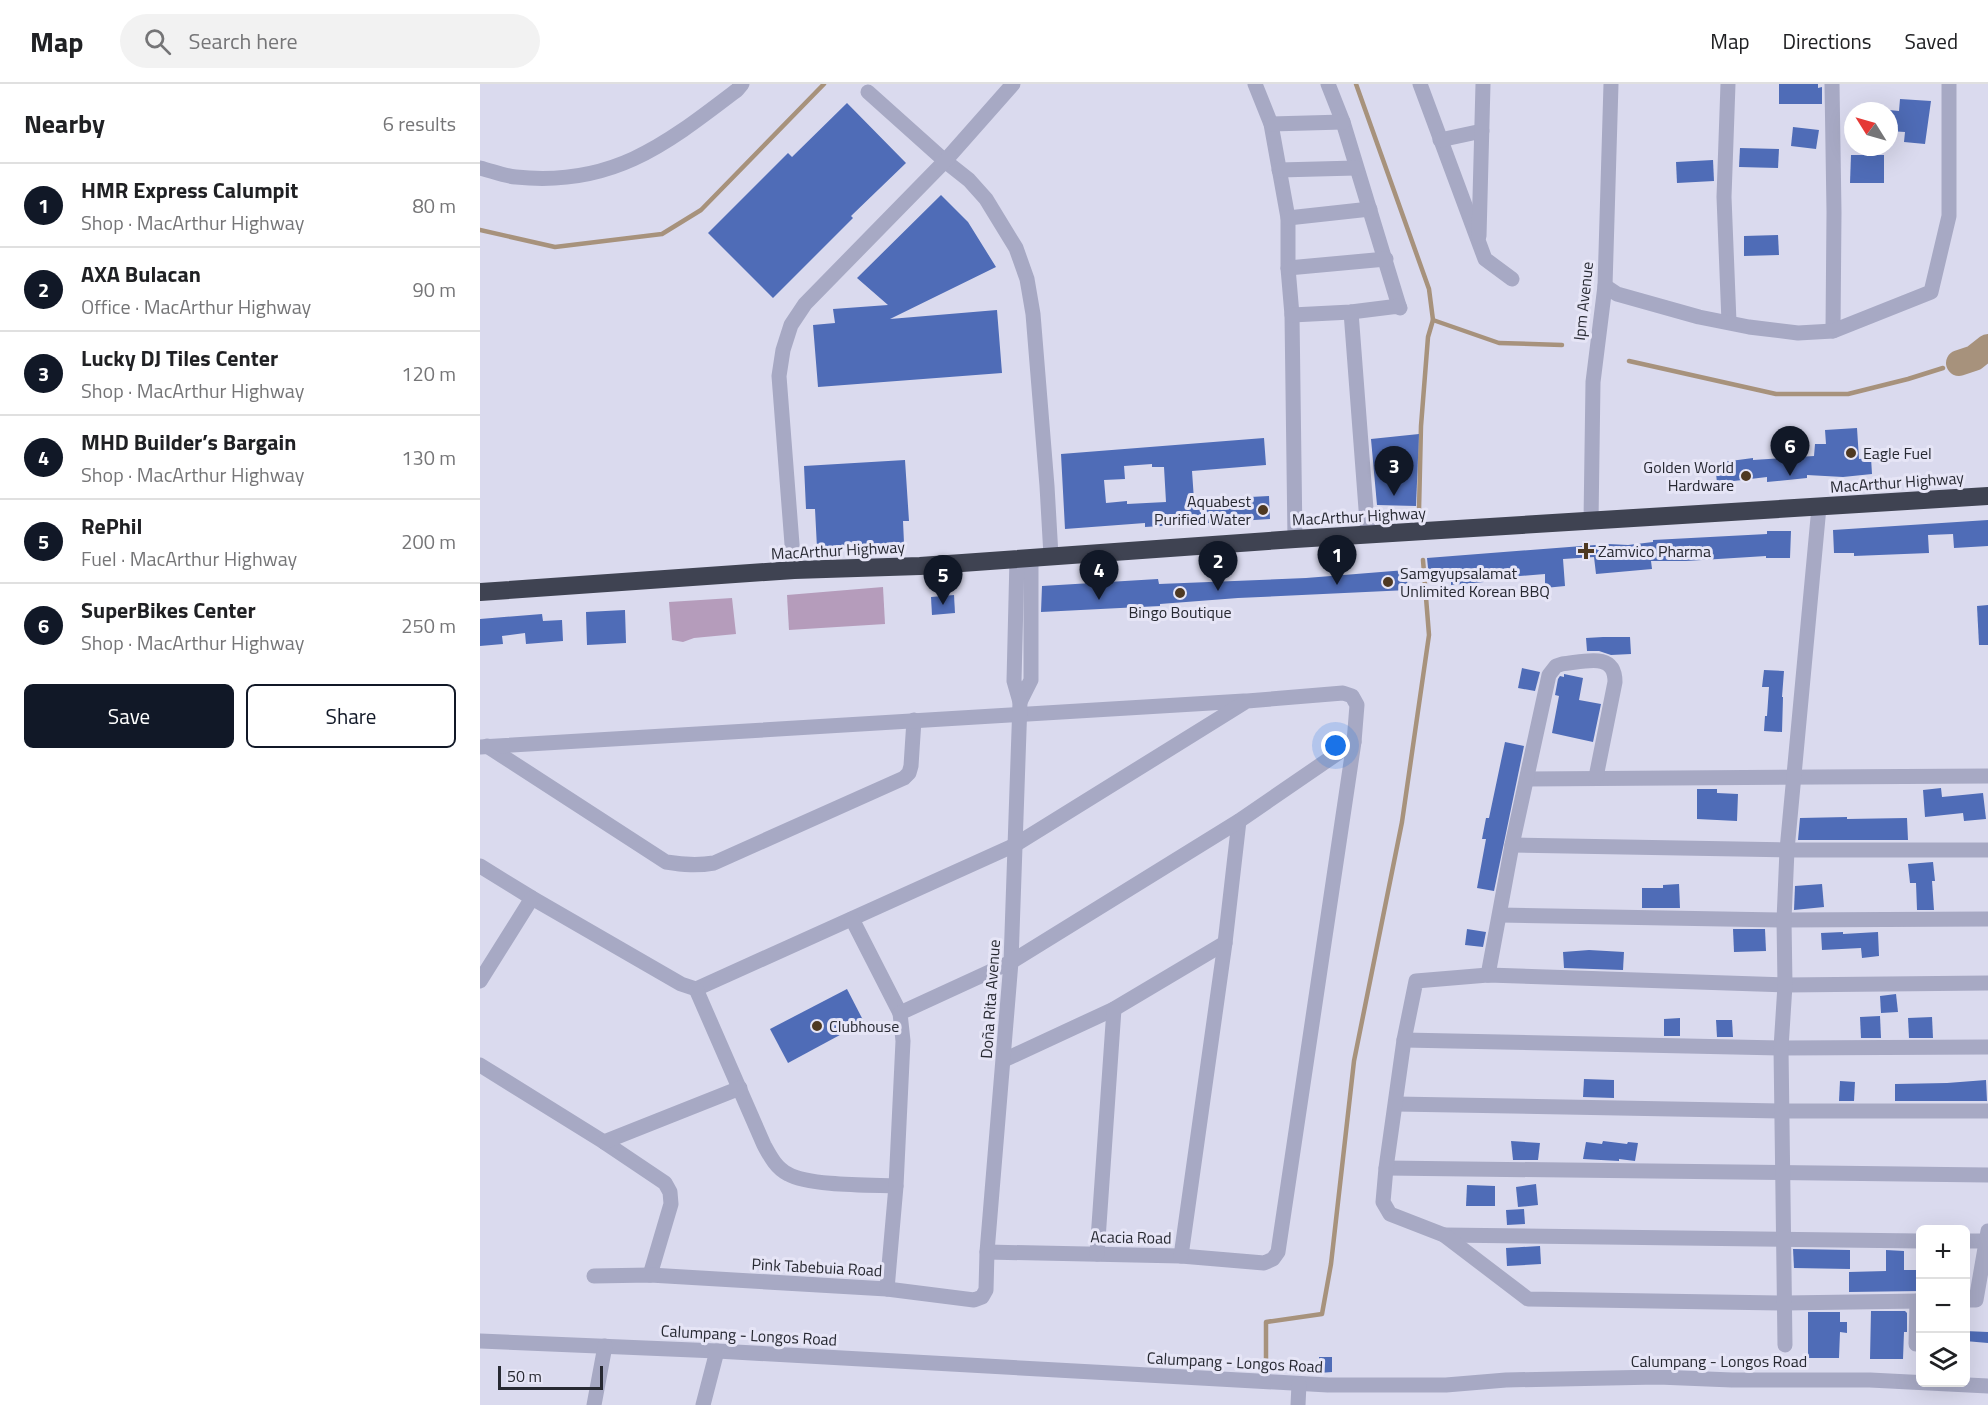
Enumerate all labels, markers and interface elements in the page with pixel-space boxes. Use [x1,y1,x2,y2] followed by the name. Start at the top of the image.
[120,14,540,68] search box
[30,20,84,63] text: Map
[189,24,298,58] text: Search here
[141,25,174,58] icon: search
[1710,25,1750,57] text: Map
[1783,25,1872,57] text: Directions
[1905,25,1958,57] text: Saved
[1844,102,1898,156] north arrow
[24,104,105,143] text: Nearby
[383,108,456,139] text: 6 results
[81,173,298,207] text: HMR Express Calumpit
[38,190,49,221] text: 1
[412,190,456,221] text: 80 m
[81,207,304,238] text: Shop · MacArthur Highway
[81,257,201,291] text: AXA Bulacan
[1567,260,1599,342] street label: Ipm Avenue
[38,274,49,305] text: 2
[412,274,456,305] text: 90 m
[81,291,311,322] text: Office · MacArthur Highway
[81,341,278,375] text: Lucky DJ Tiles Center
[38,358,49,389] text: 3
[401,358,456,389] text: 120 m
[81,375,304,406] text: Shop · MacArthur Highway
[81,425,296,459] text: MHD Builder’s Bargain
[1770,426,1810,476] pin: 6
[1863,441,1932,465] place label: Eagle Fuel
[38,442,49,473] text: 4
[401,442,456,473] text: 130 m
[1374,446,1414,496] pin: 3
[1844,446,1858,460] marker: Eagle Fuel
[1643,455,1734,497] place label: Golden World Hardware
[81,459,304,490] text: Shop · MacArthur Highway
[1829,465,1965,499] street label: MacArthur Highway
[1739,469,1753,483] marker: Golden World Hardware
[1154,489,1251,531] place label: Aquabest Purified Water
[1291,500,1427,531] street label: MacArthur Highway
[1256,503,1270,517] marker: Aquabest Purified Water
[81,509,142,543] text: RePhil
[38,526,49,557] text: 5
[401,526,456,557] text: 200 m
[770,534,906,565] street label: MacArthur Highway
[1318,536,1356,585] pin: 1
[1598,539,1711,563] place label: Zamvico Pharma
[1198,542,1238,591] pin: 2
[81,543,297,574] text: Fuel · MacArthur Highway
[1579,544,1593,558] marker: Zamvico Pharma
[1080,550,1118,600] pin: 4
[924,556,962,605] pin: 5
[1400,561,1550,603] place label: Samgyupsalamat Unlimited Korean BBQ
[1381,575,1395,589] marker: Samgyupsalamat Unlimited Korean BBQ
[1173,586,1187,600] marker: Bingo Boutique
[81,593,256,627] text: SuperBikes Center
[1128,600,1232,624] place label: Bingo Boutique
[38,610,49,641] text: 6
[401,610,456,641] text: 250 m
[81,627,304,658] text: Shop · MacArthur Highway
[24,684,234,748] button: Save
[246,684,456,748] button: Share
[1321,731,1350,760] your location
[974,939,1006,1059] street label: Doña Rita Avenue
[829,1014,899,1038] place label: Clubhouse
[810,1019,824,1033] marker: Clubhouse
[1090,1224,1172,1250] street label: Acacia Road
[1916,1225,1970,1387] map controls
[1916,1225,1970,1279] button: +
[751,1252,883,1282] street label: Pink Tabebuia Road
[1916,1279,1970,1333] button: −
[660,1318,838,1352] street label: Calumpang - Longos Road
[1916,1333,1970,1387] button: layers
[1146,1345,1324,1379] street label: Calumpang - Longos Road
[1631,1349,1807,1373] street label: Calumpang - Longos Road
[498,1363,603,1390] scale bar
[507,1364,542,1388] text: 50 m

